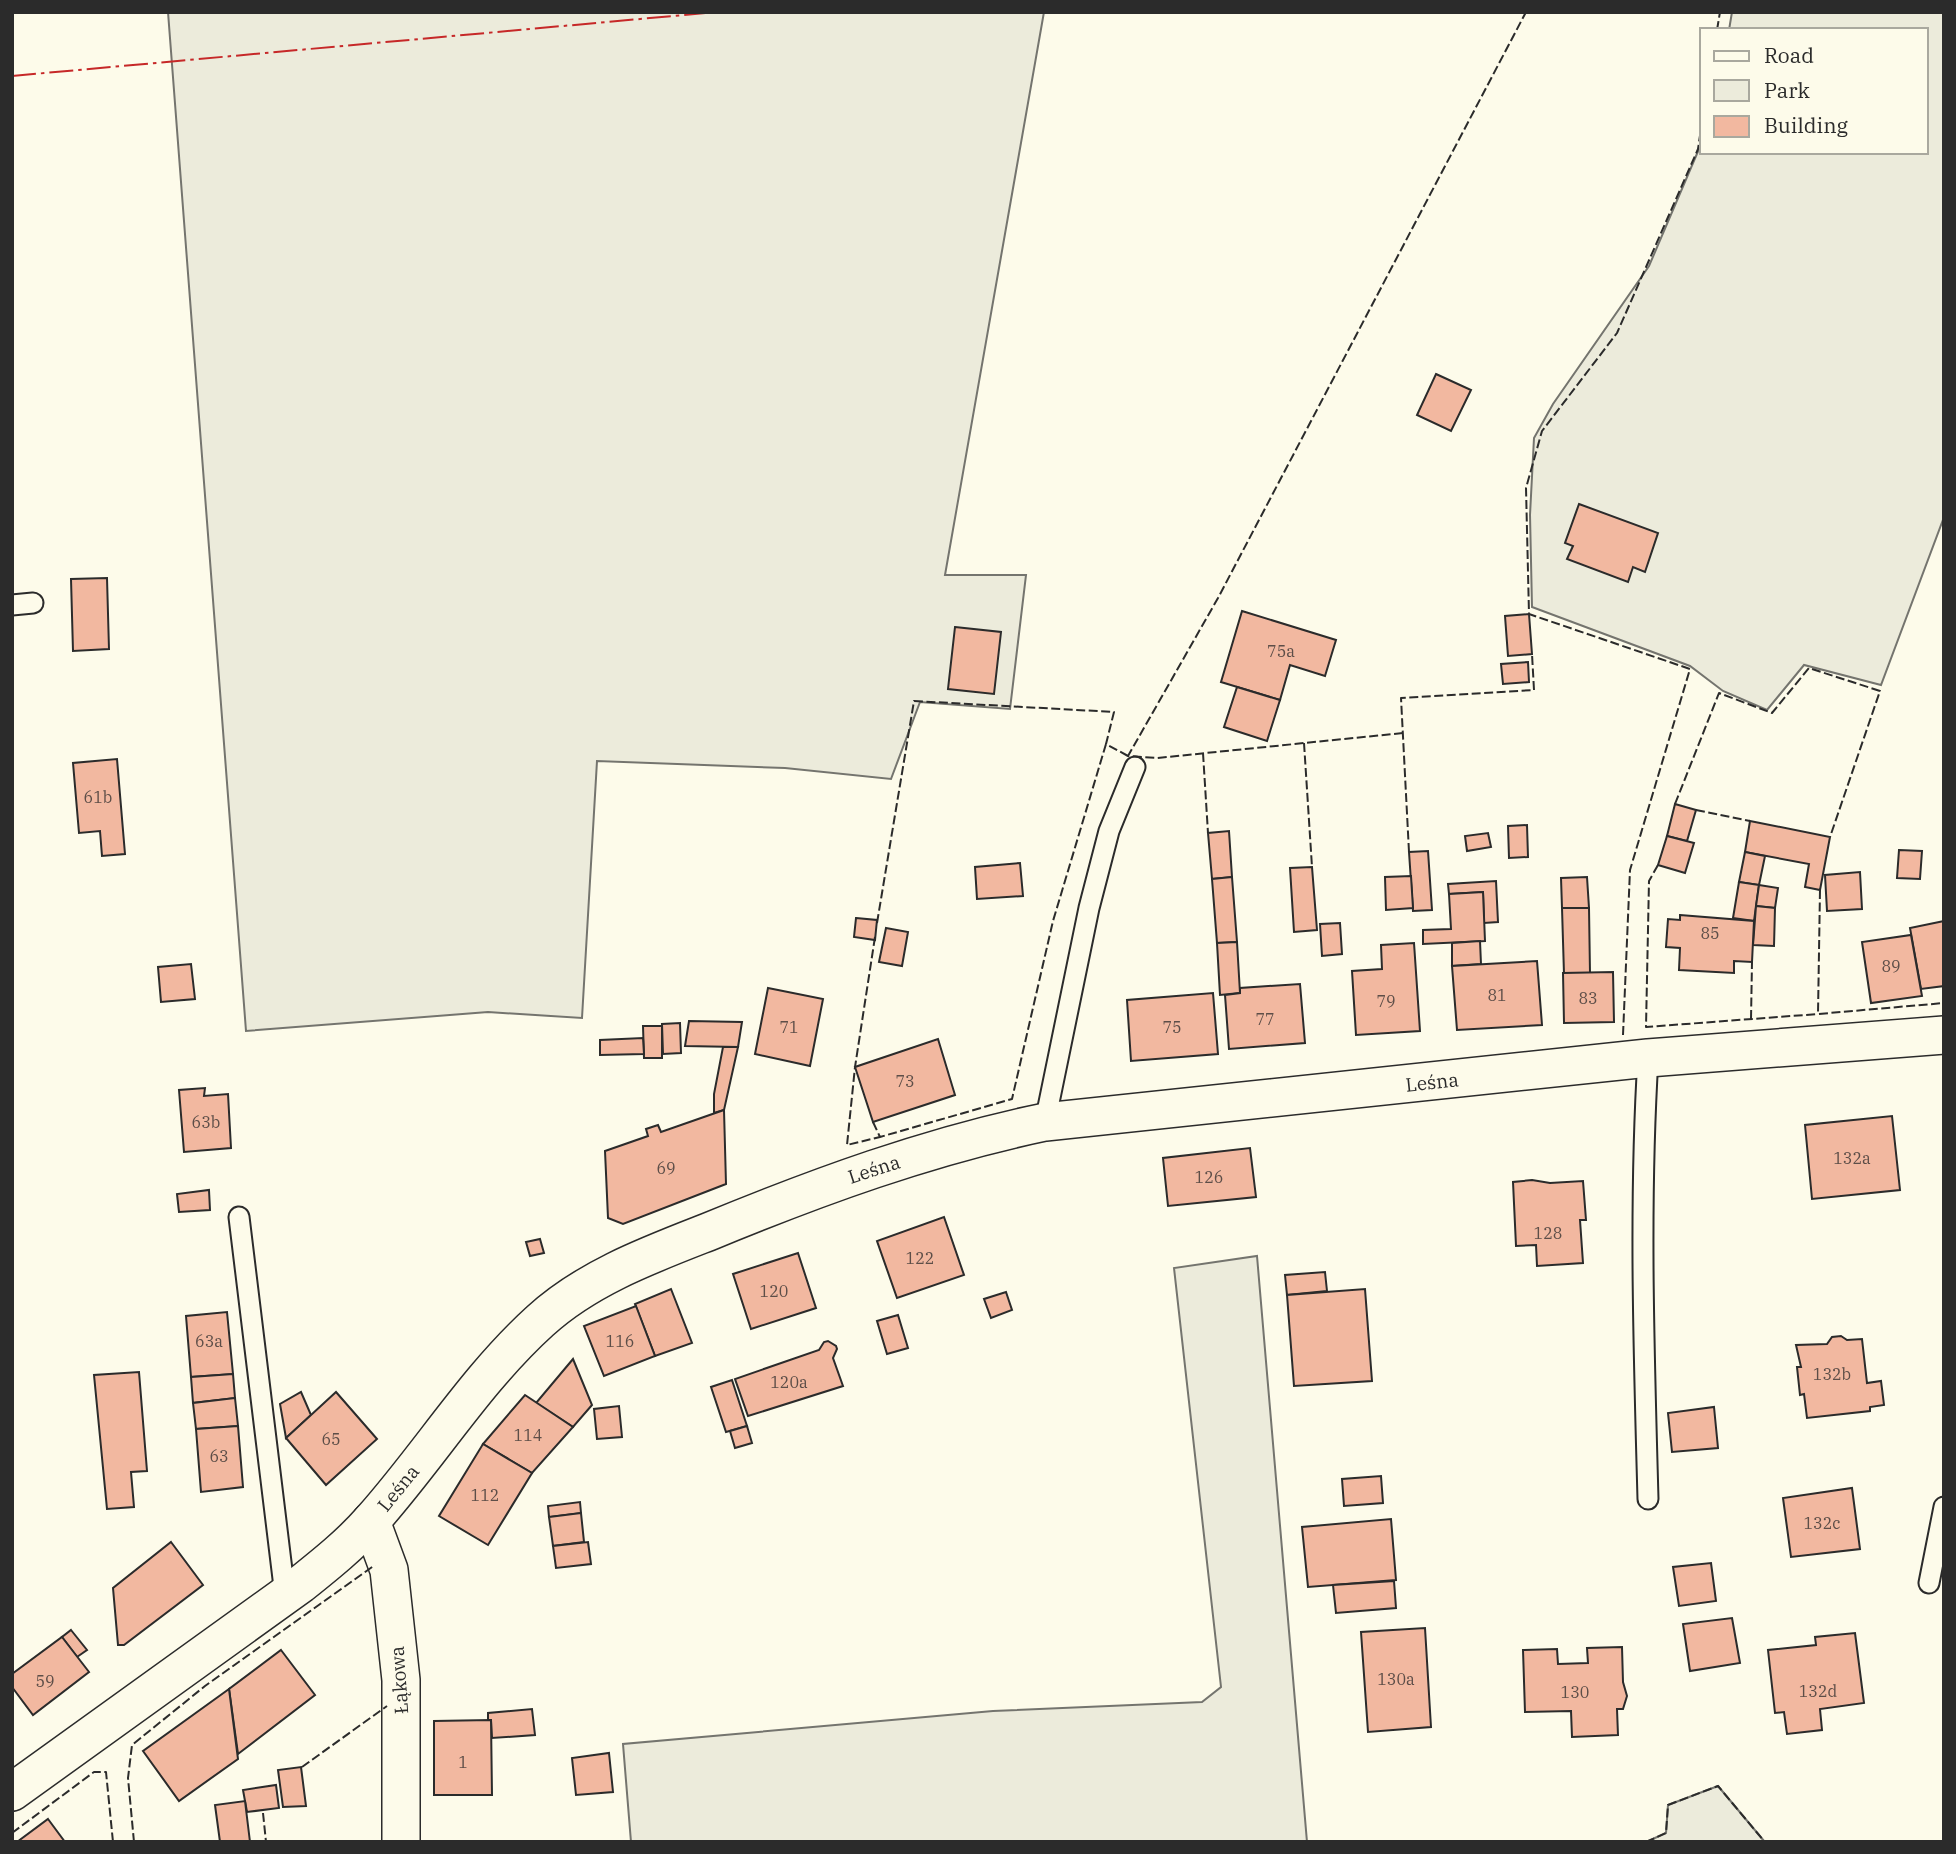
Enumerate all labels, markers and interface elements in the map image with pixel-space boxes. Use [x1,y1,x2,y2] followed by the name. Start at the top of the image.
[1700,28,1928,154] legend
[1764,41,1814,69] text: Road
[1764,76,1811,104] text: Park
[1764,111,1849,139] text: Building
[1267,641,1295,661] house number: 75a
[84,787,112,807] house number: 61b
[1700,923,1720,943] house number: 85
[1881,956,1901,976] house number: 89
[1487,985,1507,1005] house number: 81
[1578,988,1598,1008] house number: 83
[1376,991,1396,1011] house number: 79
[1255,1009,1275,1029] house number: 77
[779,1017,799,1037] house number: 71
[1162,1017,1182,1037] house number: 75
[1404,1067,1460,1097] street label: Leśna
[895,1071,915,1091] house number: 73
[192,1112,220,1132] house number: 63b
[1833,1148,1871,1168] house number: 132a
[845,1149,903,1189] street label: Leśna
[656,1158,676,1178] house number: 69
[1195,1167,1223,1187] house number: 126
[1534,1223,1562,1243] house number: 128
[906,1248,934,1268] house number: 122
[760,1281,788,1301] house number: 120
[195,1331,223,1351] house number: 63a
[606,1331,634,1351] house number: 116
[1813,1364,1851,1384] house number: 132b
[770,1372,808,1392] house number: 120a
[514,1425,542,1445] house number: 114
[321,1429,341,1449] house number: 65
[209,1446,229,1466] house number: 63
[372,1460,424,1516] street label: Leśna
[471,1485,499,1505] house number: 112
[1803,1513,1841,1533] house number: 132c
[385,1645,413,1715] street label: Łąkowa
[1377,1669,1415,1689] house number: 130a
[35,1671,55,1691] house number: 59
[1799,1681,1838,1701] house number: 132d
[1561,1682,1589,1702] house number: 130
[458,1752,468,1772] house number: 1

